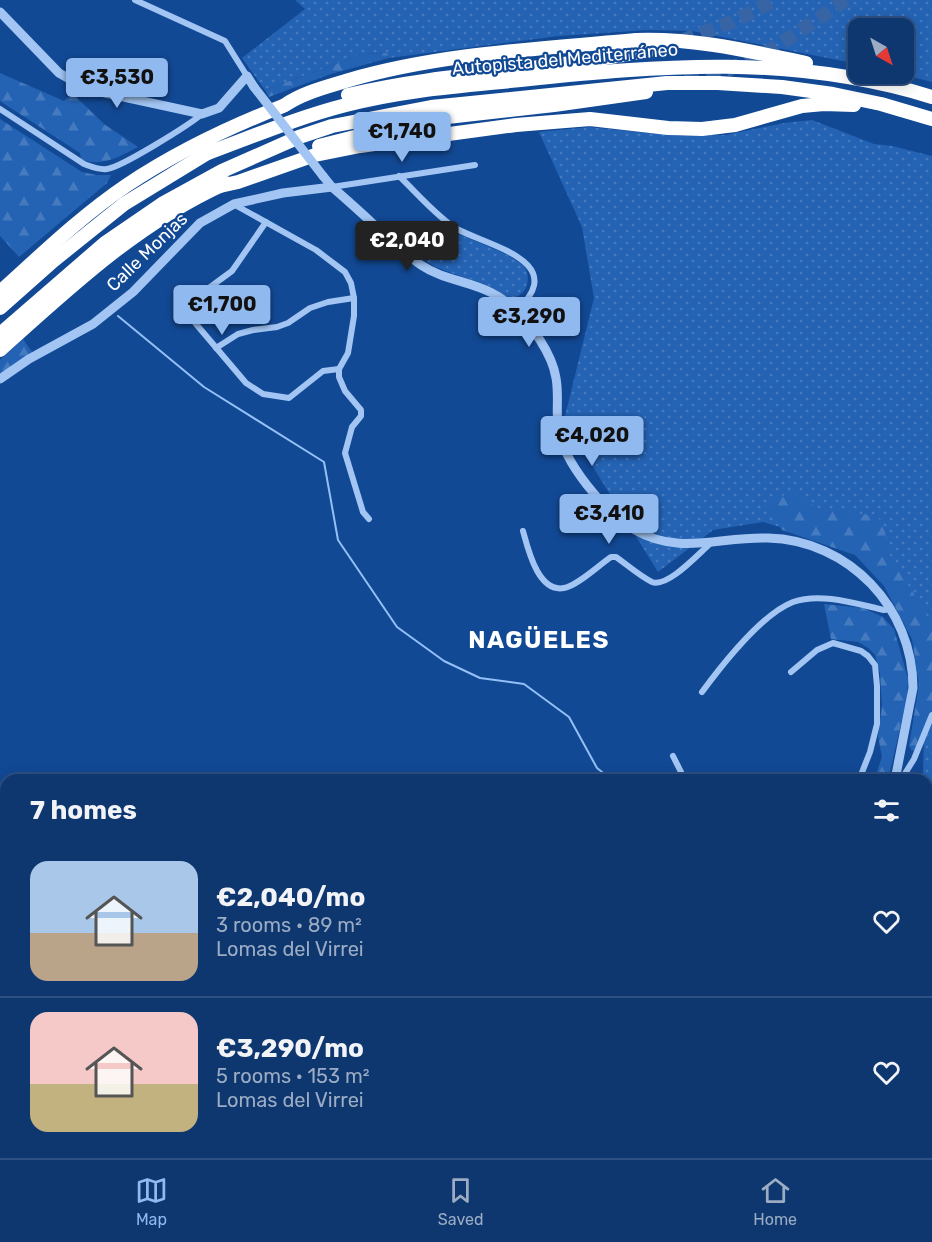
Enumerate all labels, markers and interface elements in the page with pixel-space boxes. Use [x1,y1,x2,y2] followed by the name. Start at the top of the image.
[848,18,914,84] north arrow
[848,18,914,84] map controls
[451,38,679,80] street label: Autopista del Mediterráneo
[68,58,166,109] pin: €3,530
[80,65,154,89] text: €3,530
[353,112,451,163] pin: €1,740
[368,119,436,143] text: €1,740
[102,208,192,296] street label: Calle Monjas
[358,221,456,272] pin: €2,040
[370,228,444,252] text: €2,040
[173,285,271,336] pin: €1,700
[187,292,257,316] text: €1,700
[480,297,578,348] pin: €3,290
[492,304,566,328] text: €3,290
[543,416,641,467] pin: €4,020
[555,423,629,447] text: €4,020
[560,494,658,545] pin: €3,410
[574,501,645,525] text: €3,410
[468,626,610,654] district label: NAGÜELES
[870,794,903,827] icon: filters
[30,795,137,826] text: 7 homes
[216,882,365,913] text: €2,040/mo
[78,885,150,957] icon: home
[870,905,903,938] icon: heart
[216,913,362,937] text: 3 rooms · 89 m²
[216,937,364,961] text: Lomas del Virrei
[216,1033,364,1064] text: €3,290/mo
[78,1036,150,1108] icon: home
[870,1056,903,1089] icon: heart
[216,1064,370,1088] text: 5 rooms · 153 m²
[216,1088,364,1112] text: Lomas del Virrei
[135,1174,168,1229] tab: Map
[438,1174,483,1229] tab: Saved
[753,1174,797,1229] tab: Home

